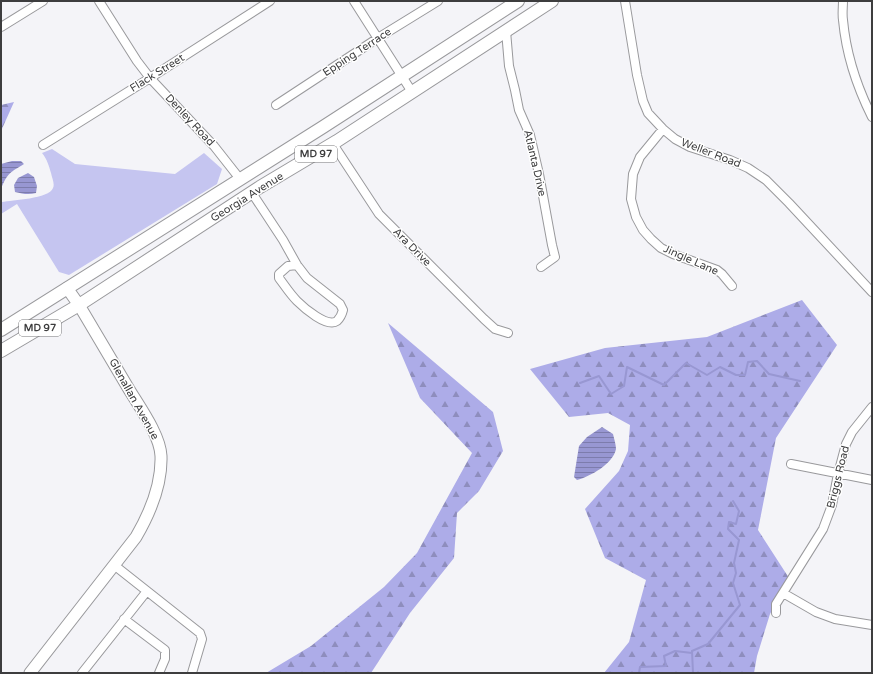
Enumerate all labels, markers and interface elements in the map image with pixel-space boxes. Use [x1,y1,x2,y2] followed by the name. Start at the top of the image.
[320,25,394,79] street label: Epping Terrace
[127,51,187,95] street label: Flack Street
[163,91,217,149] street label: Denley Road
[521,128,549,198] street label: Atlanta Drive
[679,136,743,170] street label: Weller Road
[295,146,337,162] road number: MD 97
[208,169,286,225] street label: Georgia Avenue
[390,225,434,269] street label: Ara Drive
[662,242,720,278] street label: Jingle Lane
[19,320,61,336] road number: MD 97
[106,356,162,442] street label: Glenallan Avenue
[824,444,852,510] street label: Briggs Road

